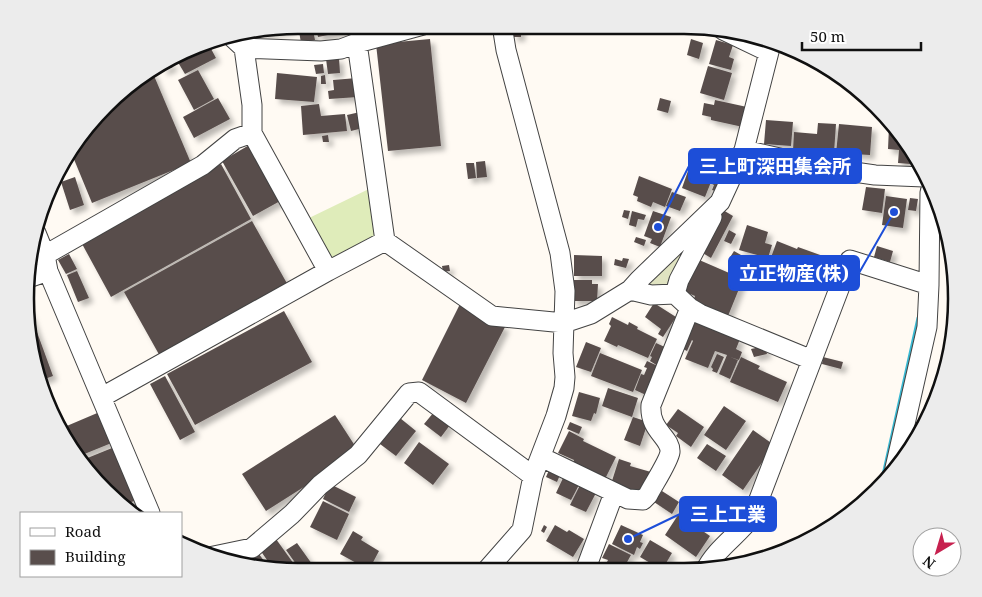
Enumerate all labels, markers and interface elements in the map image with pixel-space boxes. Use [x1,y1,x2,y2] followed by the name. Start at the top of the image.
[802,20,921,52] scale bar
[810,26,845,46] text: 50 m
[689,149,861,183] callout: 三上町深田集会所
[699,153,851,179] text: 三上町深田集会所
[729,256,859,290] callout: 立正物産(株)
[739,260,849,286] text: 立正物産(株)
[680,497,776,531] callout: 三上工業
[690,501,766,527] text: 三上工業
[20,512,182,577] legend
[65,521,101,541] text: Road
[912,527,962,577] north arrow
[65,546,126,566] text: Building
[918,552,939,574] text: N

